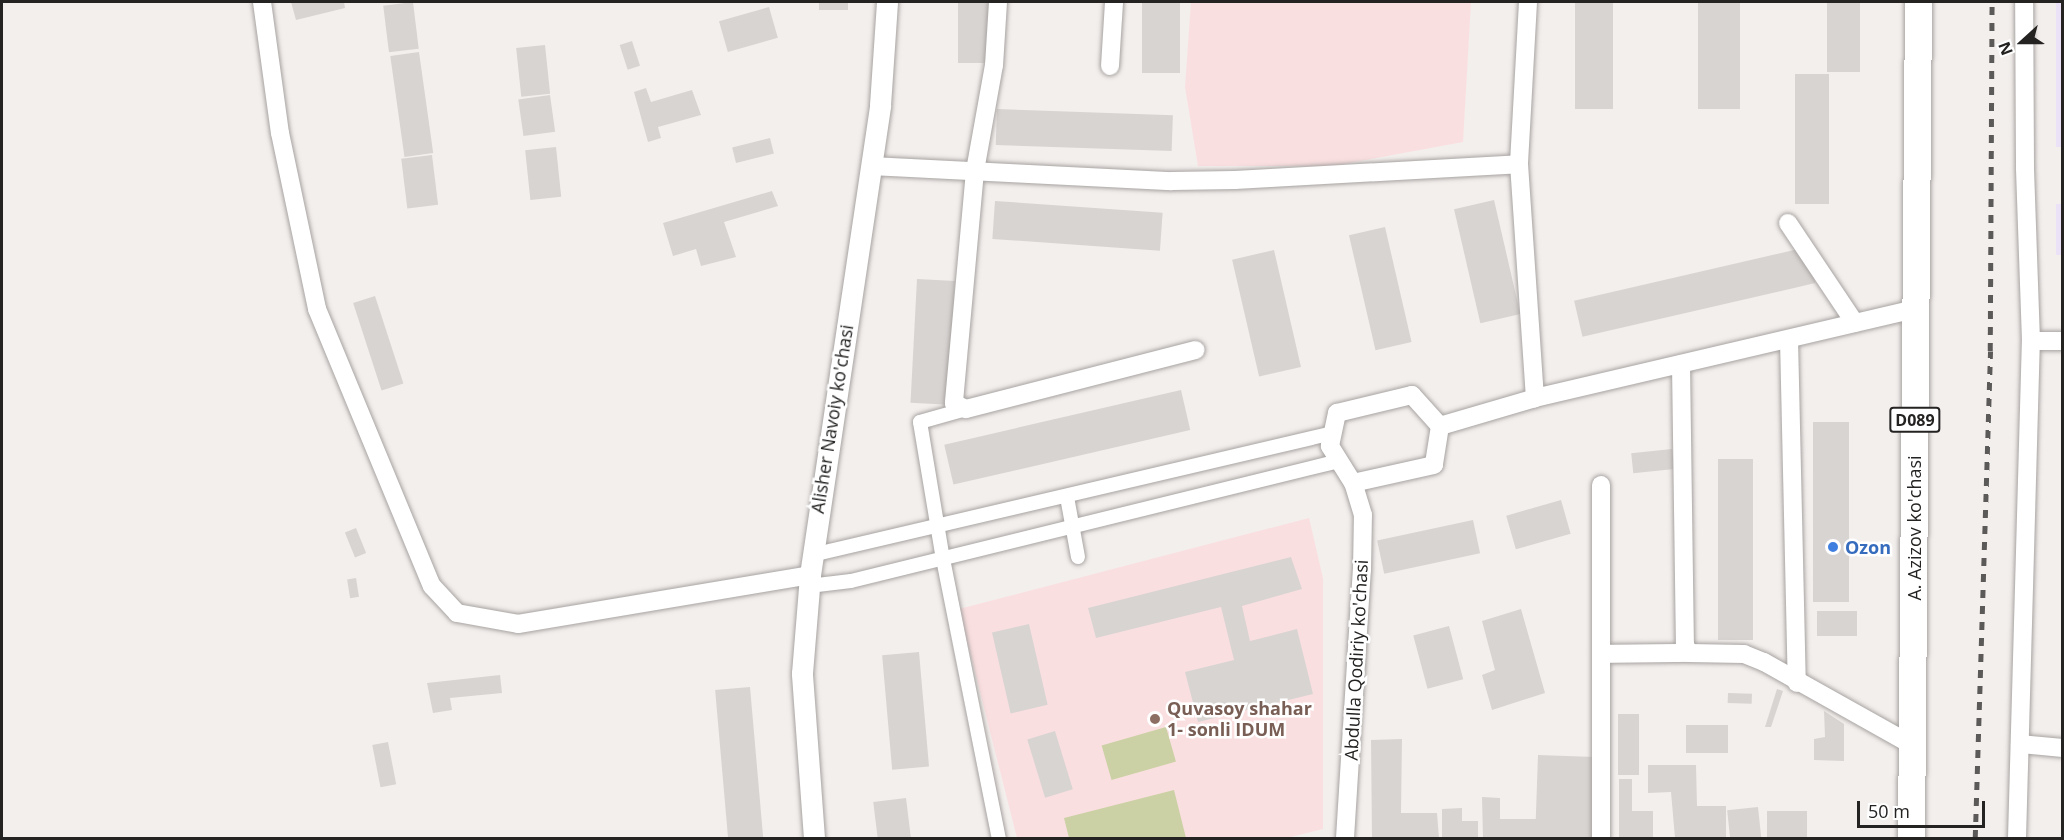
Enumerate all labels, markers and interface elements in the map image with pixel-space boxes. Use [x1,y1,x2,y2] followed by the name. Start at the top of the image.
[1992,12,2052,72] north arrow
[1993,38,2018,58] text: N
[806,323,858,515] street label: Alisher Navoiy ko'chasi
[1888,407,1942,433] road number: D089
[1903,455,1925,601] street label: A. Azizov ko'chasi
[1845,536,1891,558] place label: Ozon
[1826,540,1840,554] marker: Ozon
[1340,559,1372,761] street label: Abdulla Qodiriy ko'chasi
[1167,698,1312,740] place label: Quvasoy shahar 1- sonli IDUM
[1148,712,1162,726] marker: Quvasoy shahar 1- sonli IDUM
[1860,789,1988,827] scale bar
[1868,799,1910,823] text: 50 m

